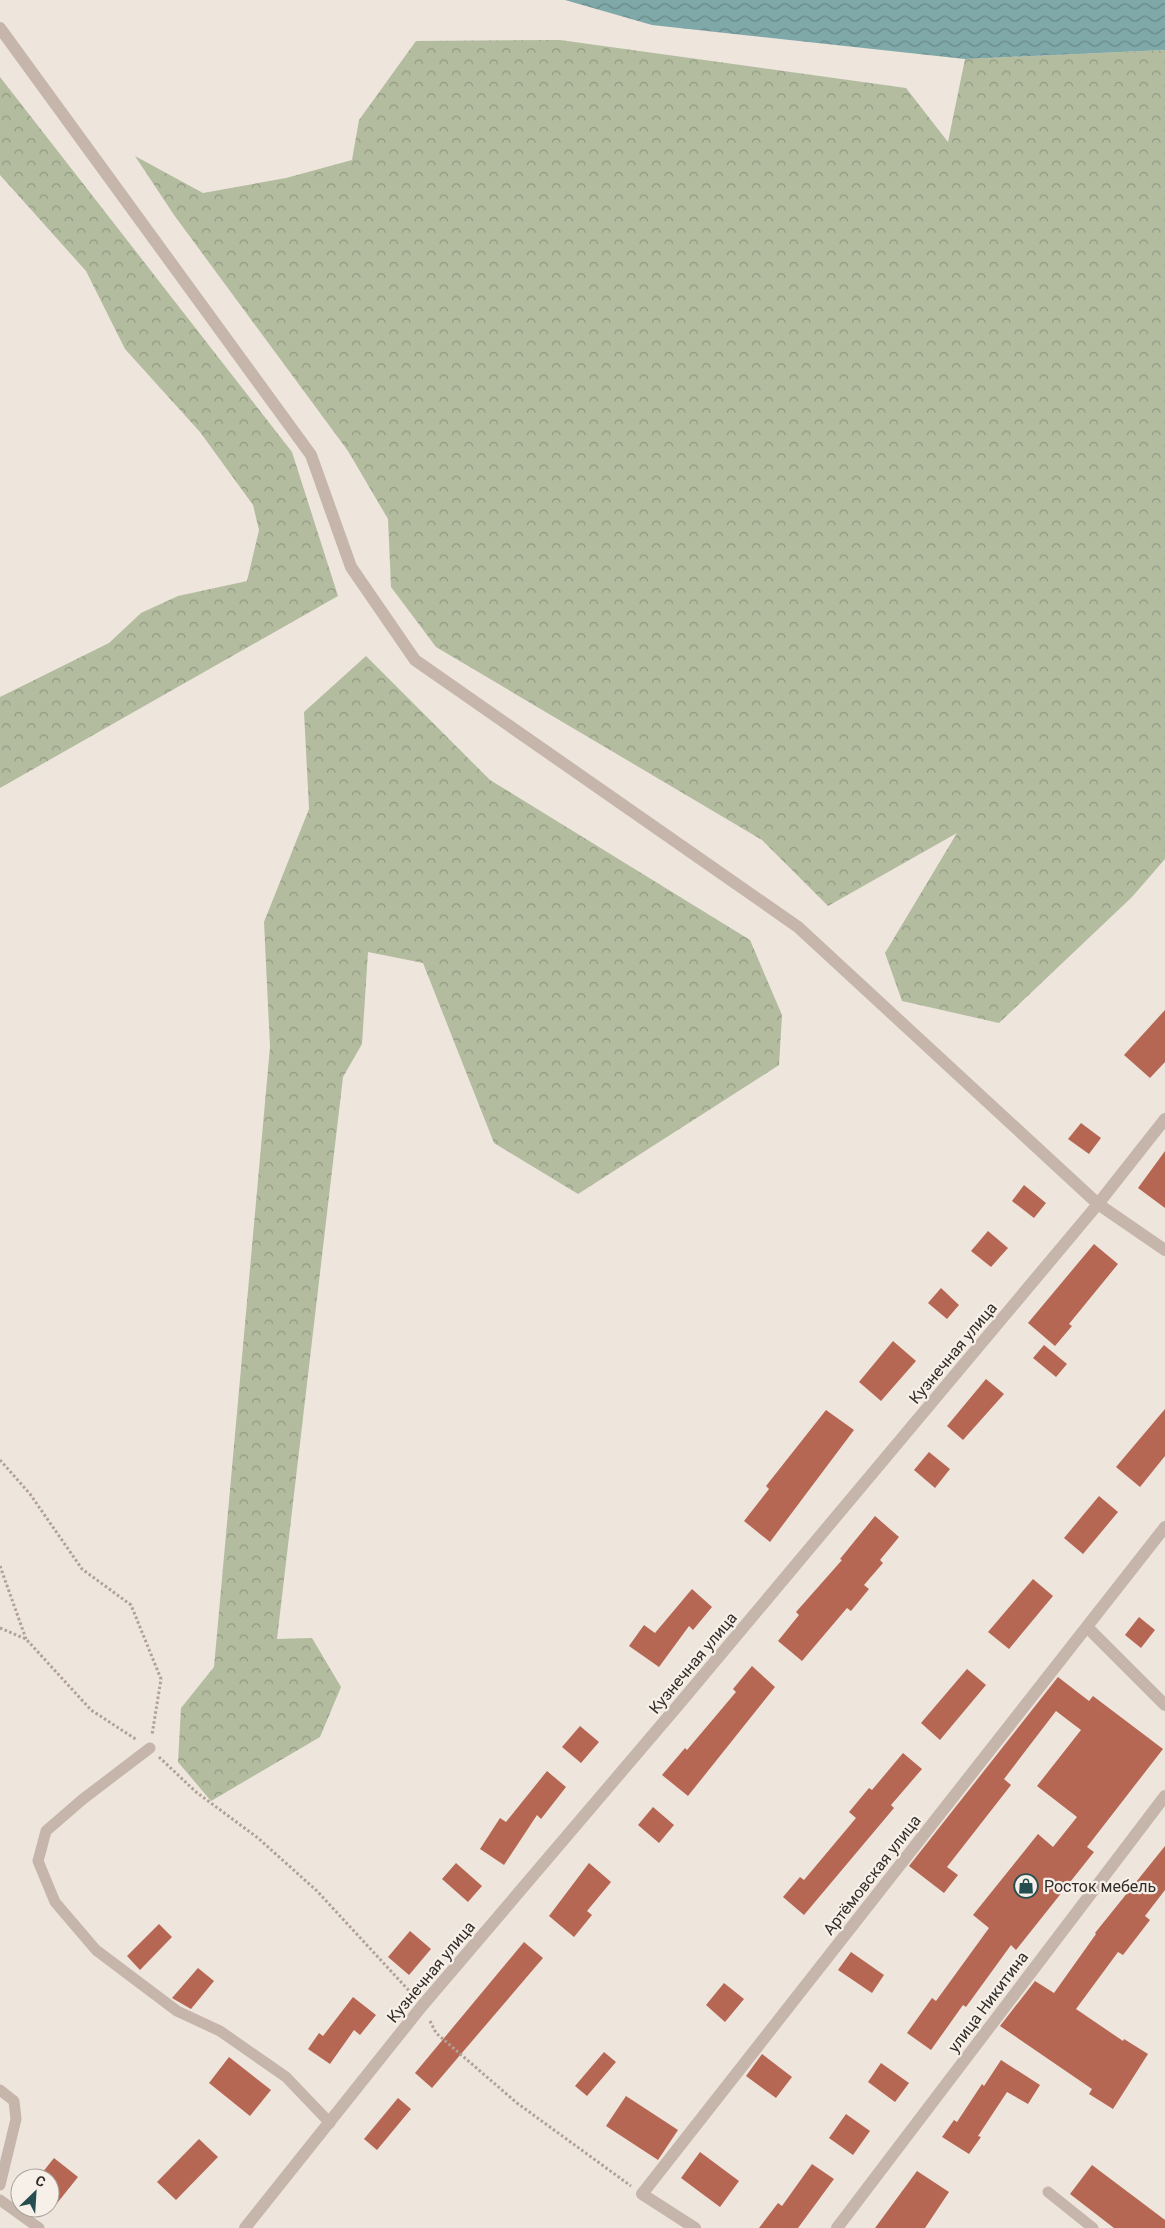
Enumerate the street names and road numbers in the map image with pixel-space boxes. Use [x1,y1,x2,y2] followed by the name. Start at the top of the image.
[905,1298,1001,1408] street label: Кузнечная улица
[645,1608,741,1718] street label: Кузнечная улица
[819,1811,925,1939] street label: Артёмовская улица
[383,1917,479,2027] street label: Кузнечная улица
[944,1948,1032,2056] street label: улица Никитина

